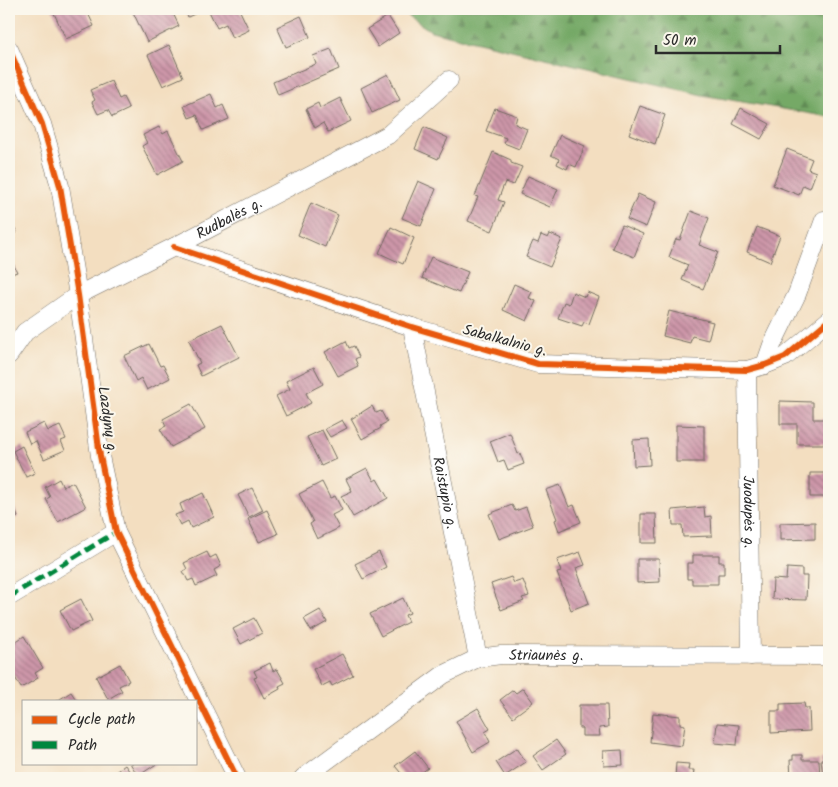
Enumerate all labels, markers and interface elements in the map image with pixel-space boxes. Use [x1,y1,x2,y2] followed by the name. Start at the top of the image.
[656,22,779,54] scale bar
[663,29,697,53] text: 50 m
[192,192,267,246] street label: Rudbalės g.
[460,318,550,364] street label: Sabalkalnio g.
[90,385,124,456] street label: Lazdynų g.
[425,455,463,531] street label: Raistupio g.
[735,476,760,548] street label: Juodupės g.
[509,644,583,668] street label: Striaunės g.
[22,700,198,764] legend
[68,708,135,732] text: Cycle path
[68,734,97,758] text: Path

